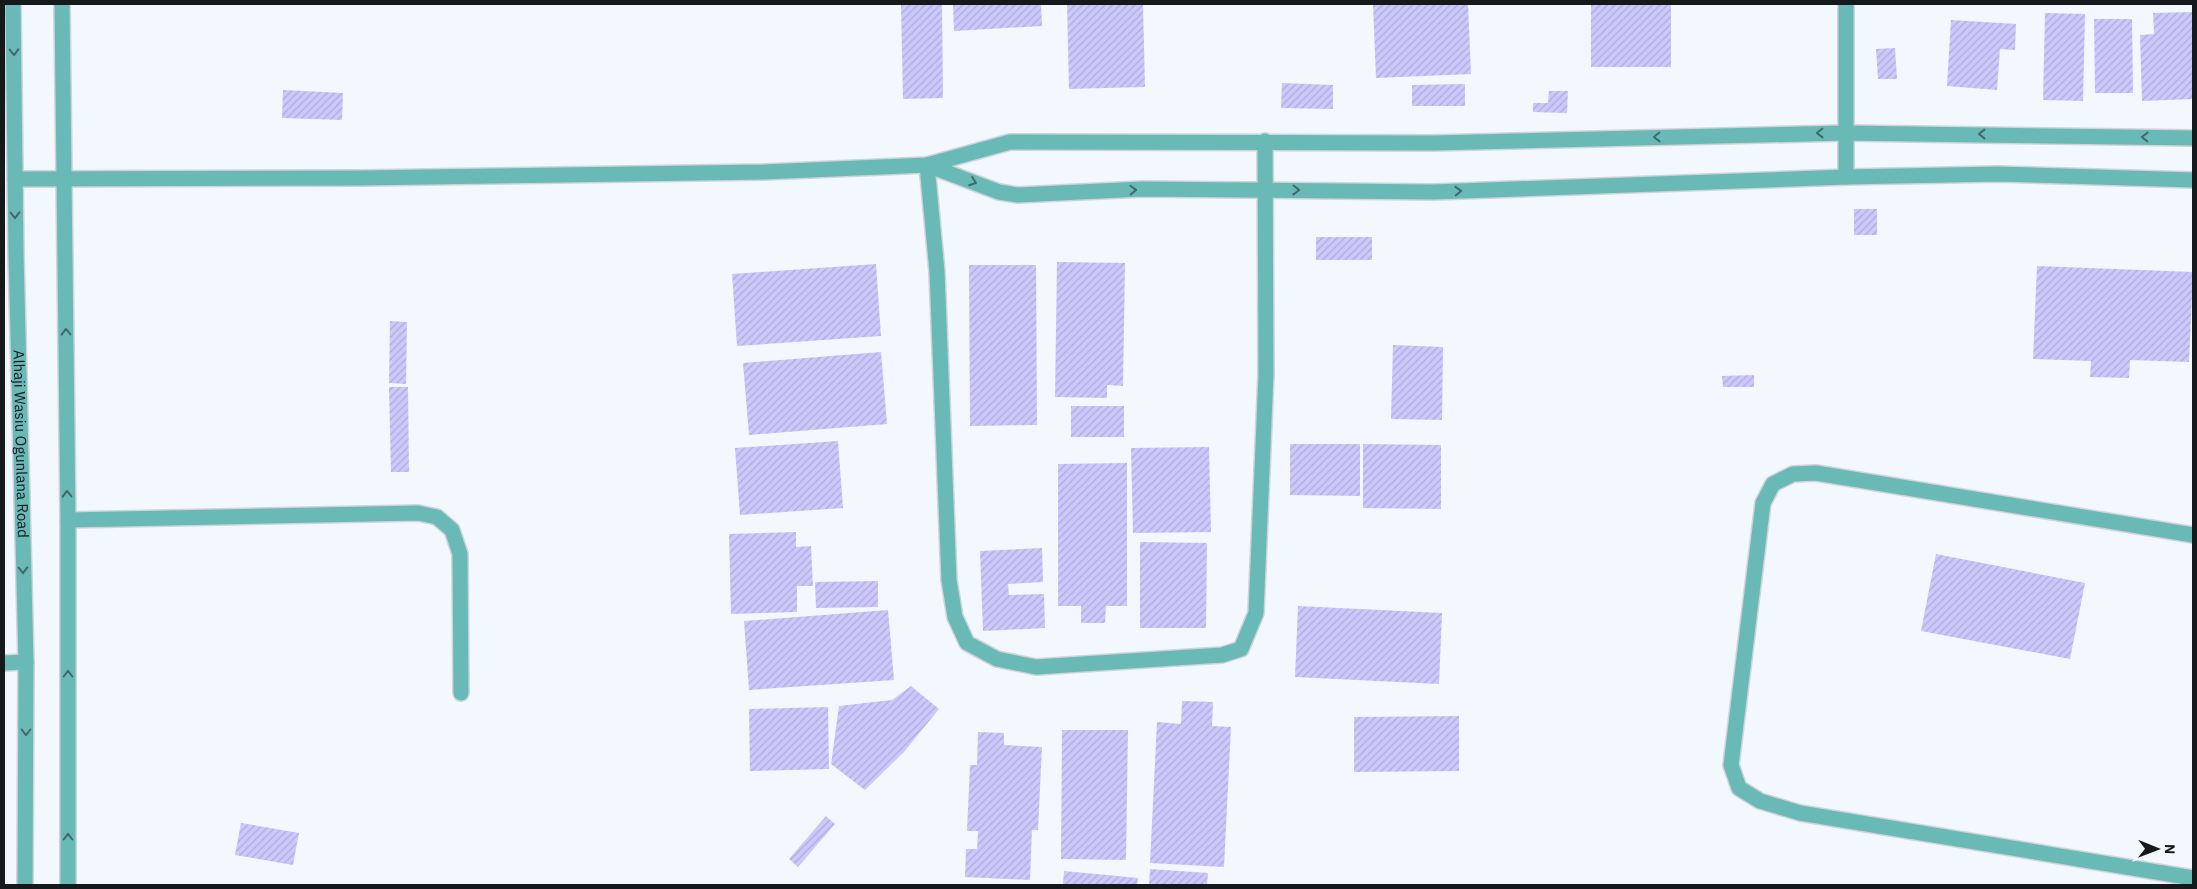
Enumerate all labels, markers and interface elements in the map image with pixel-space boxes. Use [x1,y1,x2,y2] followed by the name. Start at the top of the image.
[8,49,19,57] one-way arrow
[1815,128,1823,139] one-way arrow
[1978,129,1986,139] one-way arrow
[2140,131,2148,142] one-way arrow
[1653,132,1661,143] one-way arrow
[968,176,977,186] one-way arrow
[1130,184,1138,195] one-way arrow
[1292,185,1300,195] one-way arrow
[1455,186,1463,196] one-way arrow
[10,211,21,219] one-way arrow
[61,327,71,335] one-way arrow
[9,350,33,538] street label: Alhaji Wasiu Ogunlana Road
[62,490,73,498] one-way arrow
[18,566,29,574] one-way arrow
[63,670,73,678] one-way arrow
[21,729,31,737] one-way arrow
[2132,824,2182,874] north arrow
[63,832,73,840] one-way arrow
[2161,844,2179,854] text: N

